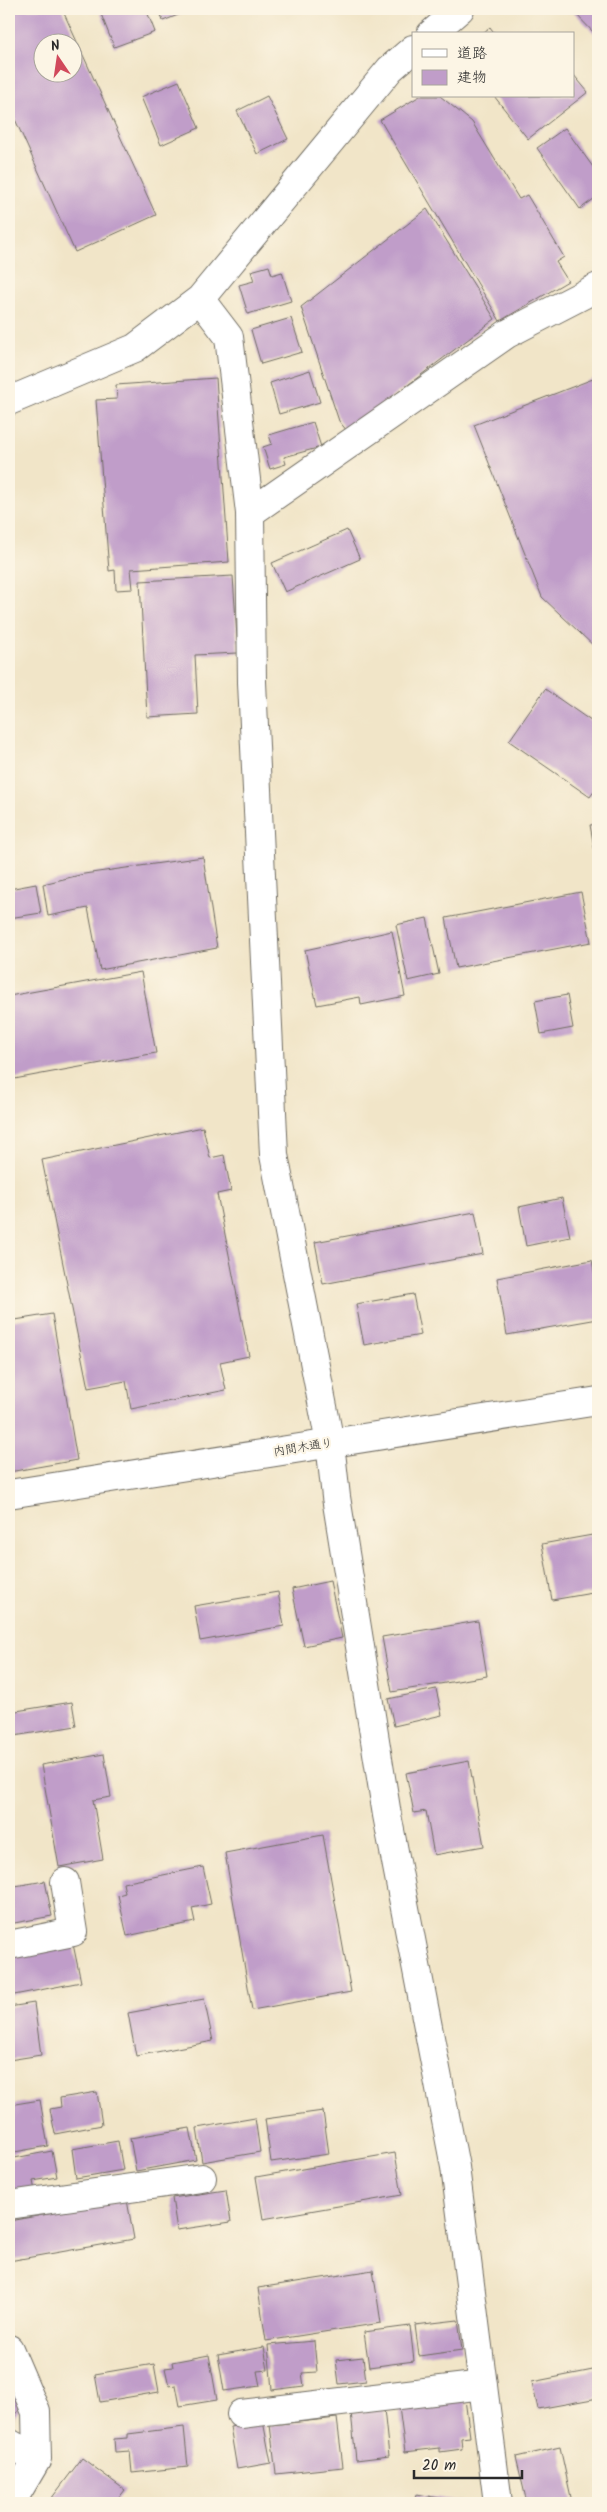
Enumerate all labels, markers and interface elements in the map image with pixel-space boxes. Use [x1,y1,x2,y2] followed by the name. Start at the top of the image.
[32,32,82,82] north arrow
[412,32,574,98] legend
[49,35,62,58] text: N
[457,42,487,66] text: 道路
[457,66,487,90] text: 建物
[272,1433,334,1462] street label: 内間木通り
[414,2447,522,2479] scale bar
[422,2454,456,2478] text: 20 m

